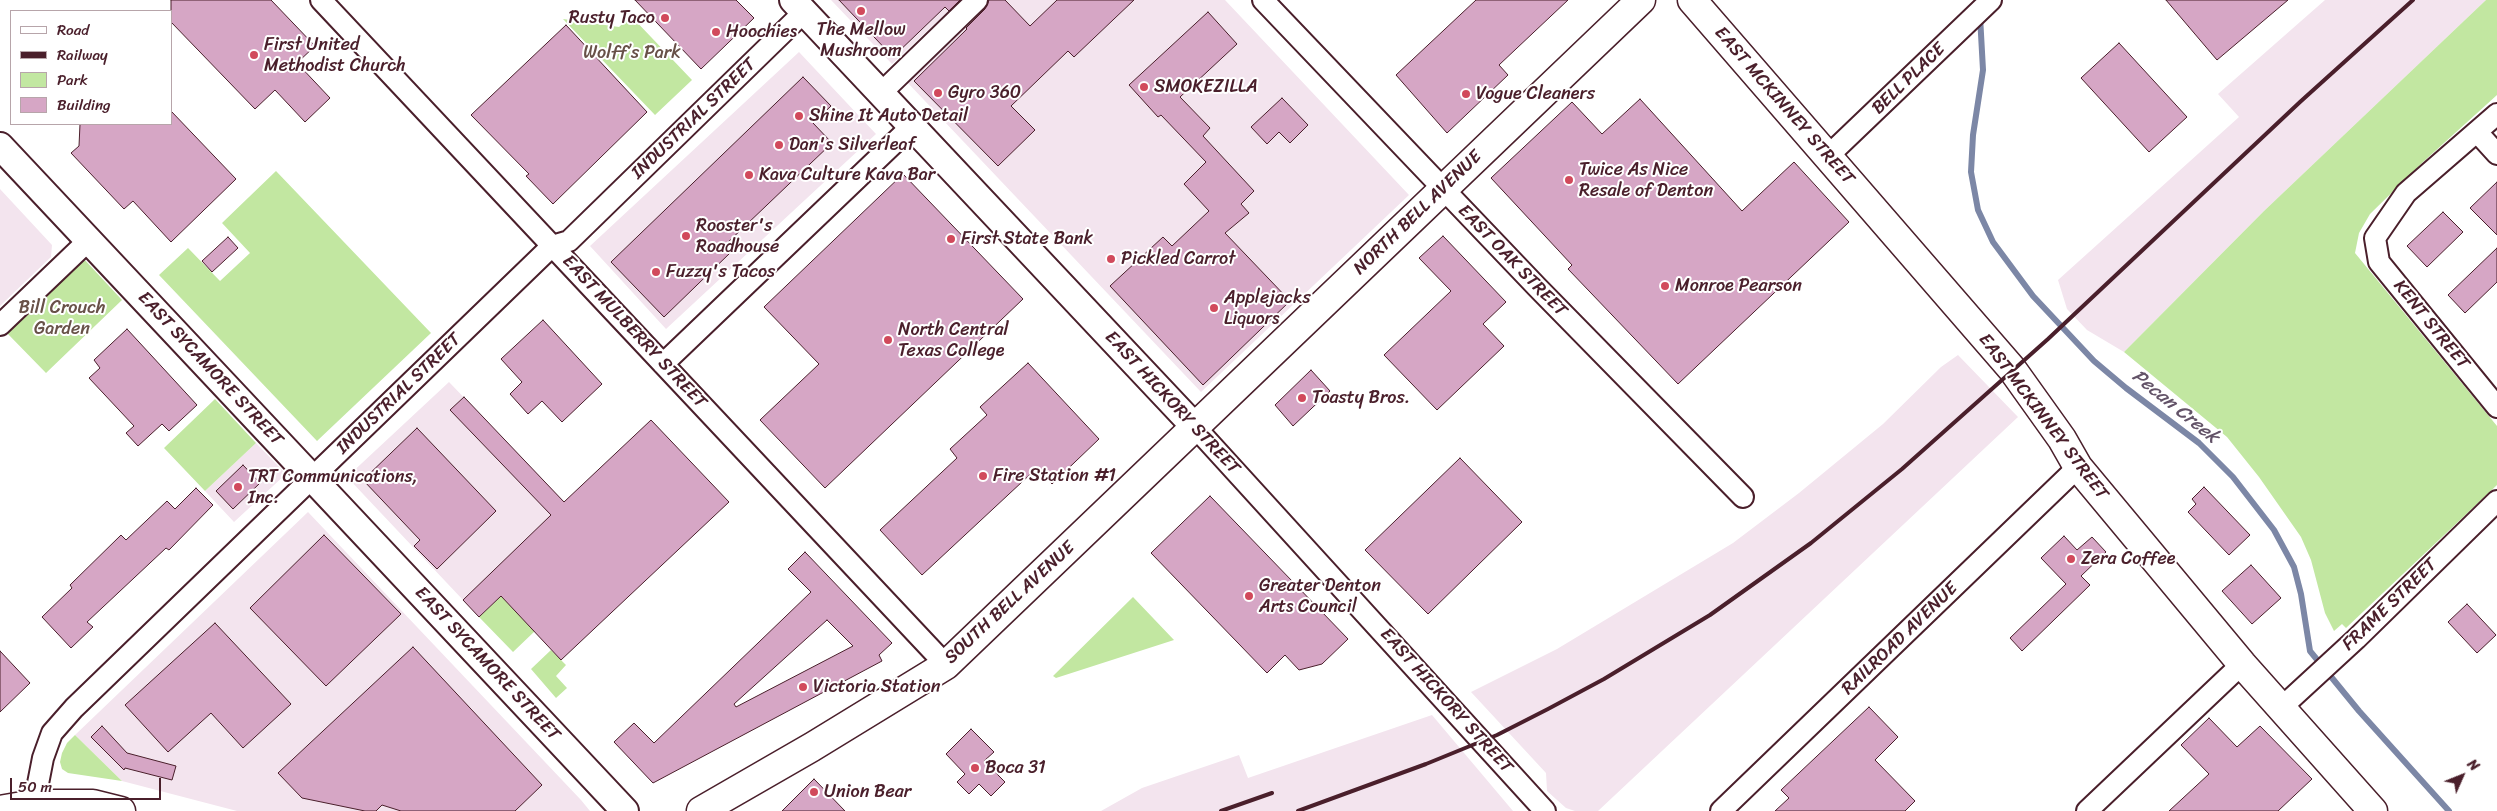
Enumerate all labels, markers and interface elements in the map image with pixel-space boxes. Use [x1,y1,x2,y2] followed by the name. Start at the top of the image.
[855,5,867,17] marker: The Mellow Mushroom
[569,7,655,29] place label: Rusty Taco
[10,10,172,125] legend
[659,12,671,24] marker: Rusty Taco
[57,17,89,43] text: Road
[816,19,906,62] place label: The Mellow Mushroom
[726,21,797,43] place label: Hoochies
[1709,23,1859,189] street label: EAST MCKINNEY STREET
[710,26,722,38] marker: Hoochies
[264,34,406,76] place label: First United Methodist Church
[1868,39,1950,119] street label: BELL PLACE
[57,42,108,68] text: Railway
[583,42,681,64] park label: Wolff’s Park
[248,49,260,61] marker: First United Methodist Church
[627,54,761,184] street label: INDUSTRIAL STREET
[57,67,88,93] text: Park
[1154,76,1258,98] place label: SMOKEZILLA
[1138,81,1150,93] marker: SMOKEZILLA
[948,82,1021,104] place label: Gyro 360
[1476,83,1595,105] place label: Vogue Cleaners
[932,87,944,99] marker: Gyro 360
[1460,88,1472,100] marker: Vogue Cleaners
[57,92,111,118] text: Building
[809,105,968,127] place label: Shine It Auto Detail
[793,110,805,122] marker: Shine It Auto Detail
[789,134,915,156] place label: Dan's Silverleaf
[773,139,785,151] marker: Dan's Silverleaf
[1349,146,1487,280] street label: NORTH BELL AVENUE
[1579,159,1713,202] place label: Twice As Nice Resale of Denton
[759,164,935,186] place label: Kava Culture Kava Bar
[743,169,755,181] marker: Kava Culture Kava Bar
[1563,174,1575,186] marker: Twice As Nice Resale of Denton
[1453,200,1571,322] street label: EAST OAK STREET
[696,215,779,258] place label: Rooster's Roadhouse
[961,228,1093,250] place label: First State Bank
[680,230,692,242] marker: Rooster's Roadhouse
[945,233,957,245] marker: First State Bank
[1121,248,1235,270] place label: Pickled Carrot
[557,251,711,413] street label: EAST MULBERRY STREET
[1105,253,1117,265] marker: Pickled Carrot
[666,261,775,283] place label: Fuzzy's Tacos
[650,266,662,278] marker: Fuzzy's Tacos
[1675,275,1802,297] place label: Monroe Pearson
[2388,276,2474,374] street label: KENT STREET
[1659,280,1671,292] marker: Monroe Pearson
[133,287,287,451] street label: EAST SYCAMORE STREET
[1224,287,1311,330] place label: Applejacks Liquors
[18,297,106,340] park label: Bill Crouch Garden
[1208,302,1220,314] marker: Applejacks Liquors
[898,319,1009,362] place label: North Central Texas College
[1100,327,1244,479] street label: EAST HICKORY STREET
[332,329,466,459] street label: INDUSTRIAL STREET
[1973,330,2113,504] street label: EAST MCKINNEY STREET
[882,334,894,346] marker: North Central Texas College
[2127,365,2223,449] water label: Pecan Creek
[1312,387,1410,409] place label: Toasty Bros.
[1296,392,1308,404] marker: Toasty Bros.
[993,465,1116,487] place label: Fire Station #1
[248,466,418,508] place label: TRT Communications, Inc.
[977,470,989,482] marker: Fire Station #1
[232,481,244,493] marker: TRT Communications, Inc.
[940,537,1080,669] street label: SOUTH BELL AVENUE
[2081,548,2175,570] place label: Zera Coffee
[2065,553,2077,565] marker: Zera Coffee
[2338,554,2442,656] street label: FRAME STREET
[1259,575,1381,618] place label: Greater Denton Arts Council
[1838,578,1962,700] street label: RAILROAD AVENUE
[410,582,564,746] street label: EAST SYCAMORE STREET
[1243,590,1255,602] marker: Greater Denton Arts Council
[1375,624,1517,778] street label: EAST HICKORY STREET
[813,676,940,698] place label: Victoria Station
[797,681,809,693] marker: Victoria Station
[2437,751,2487,801] north arrow
[2461,753,2486,777] text: N
[985,757,1046,779] place label: Boca 31
[969,762,981,774] marker: Boca 31
[12,768,164,800] scale bar
[18,774,52,800] text: 50 m
[824,781,911,803] place label: Union Bear
[808,786,820,798] marker: Union Bear

